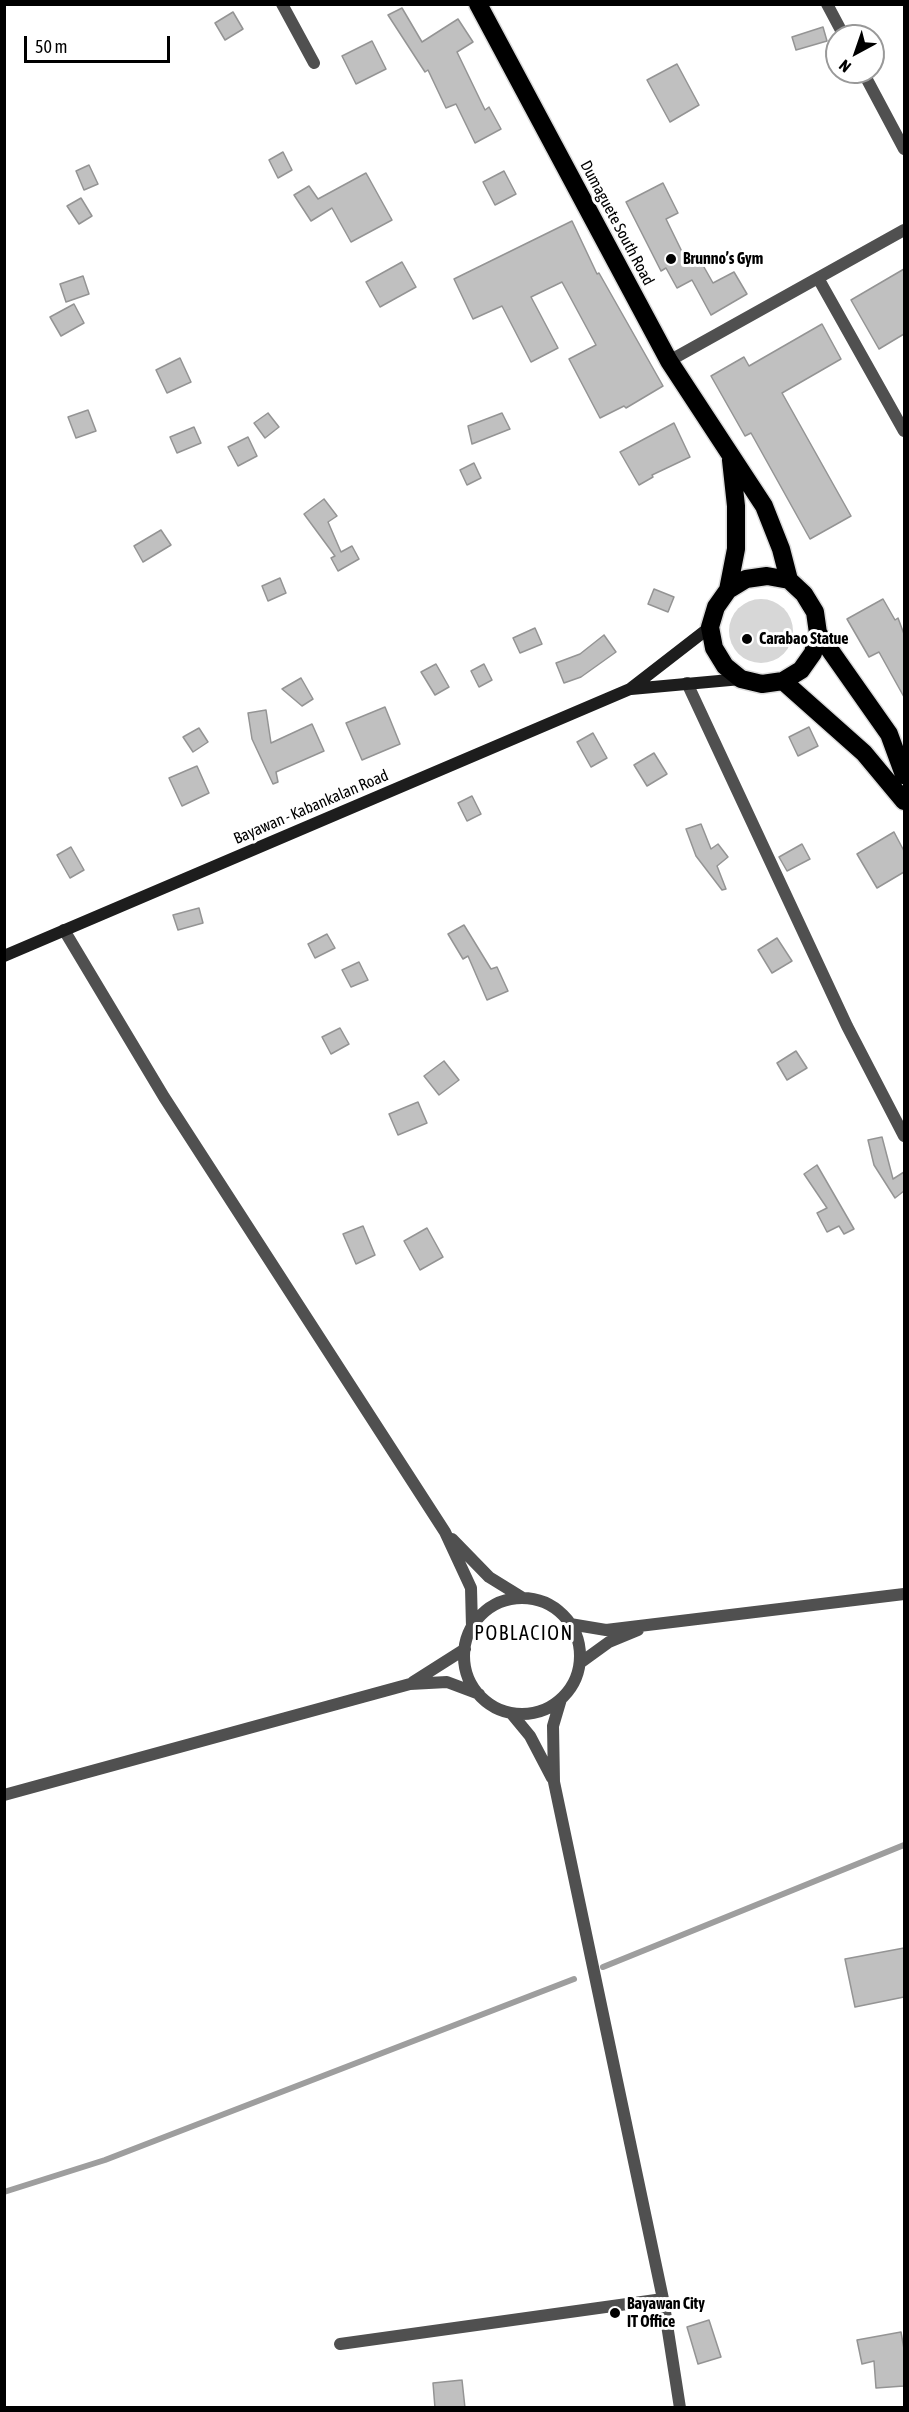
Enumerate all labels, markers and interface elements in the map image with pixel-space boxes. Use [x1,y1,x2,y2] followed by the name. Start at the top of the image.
[27,24,172,62] scale bar
[825,24,885,84] north arrow
[35,36,67,57] text: 50 m
[835,56,854,76] text: N
[576,157,658,289] street label: Dumaguete South Road
[683,249,763,269] place label: Brunno’s Gym
[664,252,678,266] marker: Brunno’s Gym
[759,629,849,649] place label: Carabao Statue
[740,632,754,646] marker: Carabao Statue
[231,766,391,848] street label: Bayawan - Kabankalan Road
[474,1622,574,1646] district label: POBLACION
[627,2294,705,2332] place label: Bayawan City IT Office
[608,2306,622,2320] marker: Bayawan City IT Office

